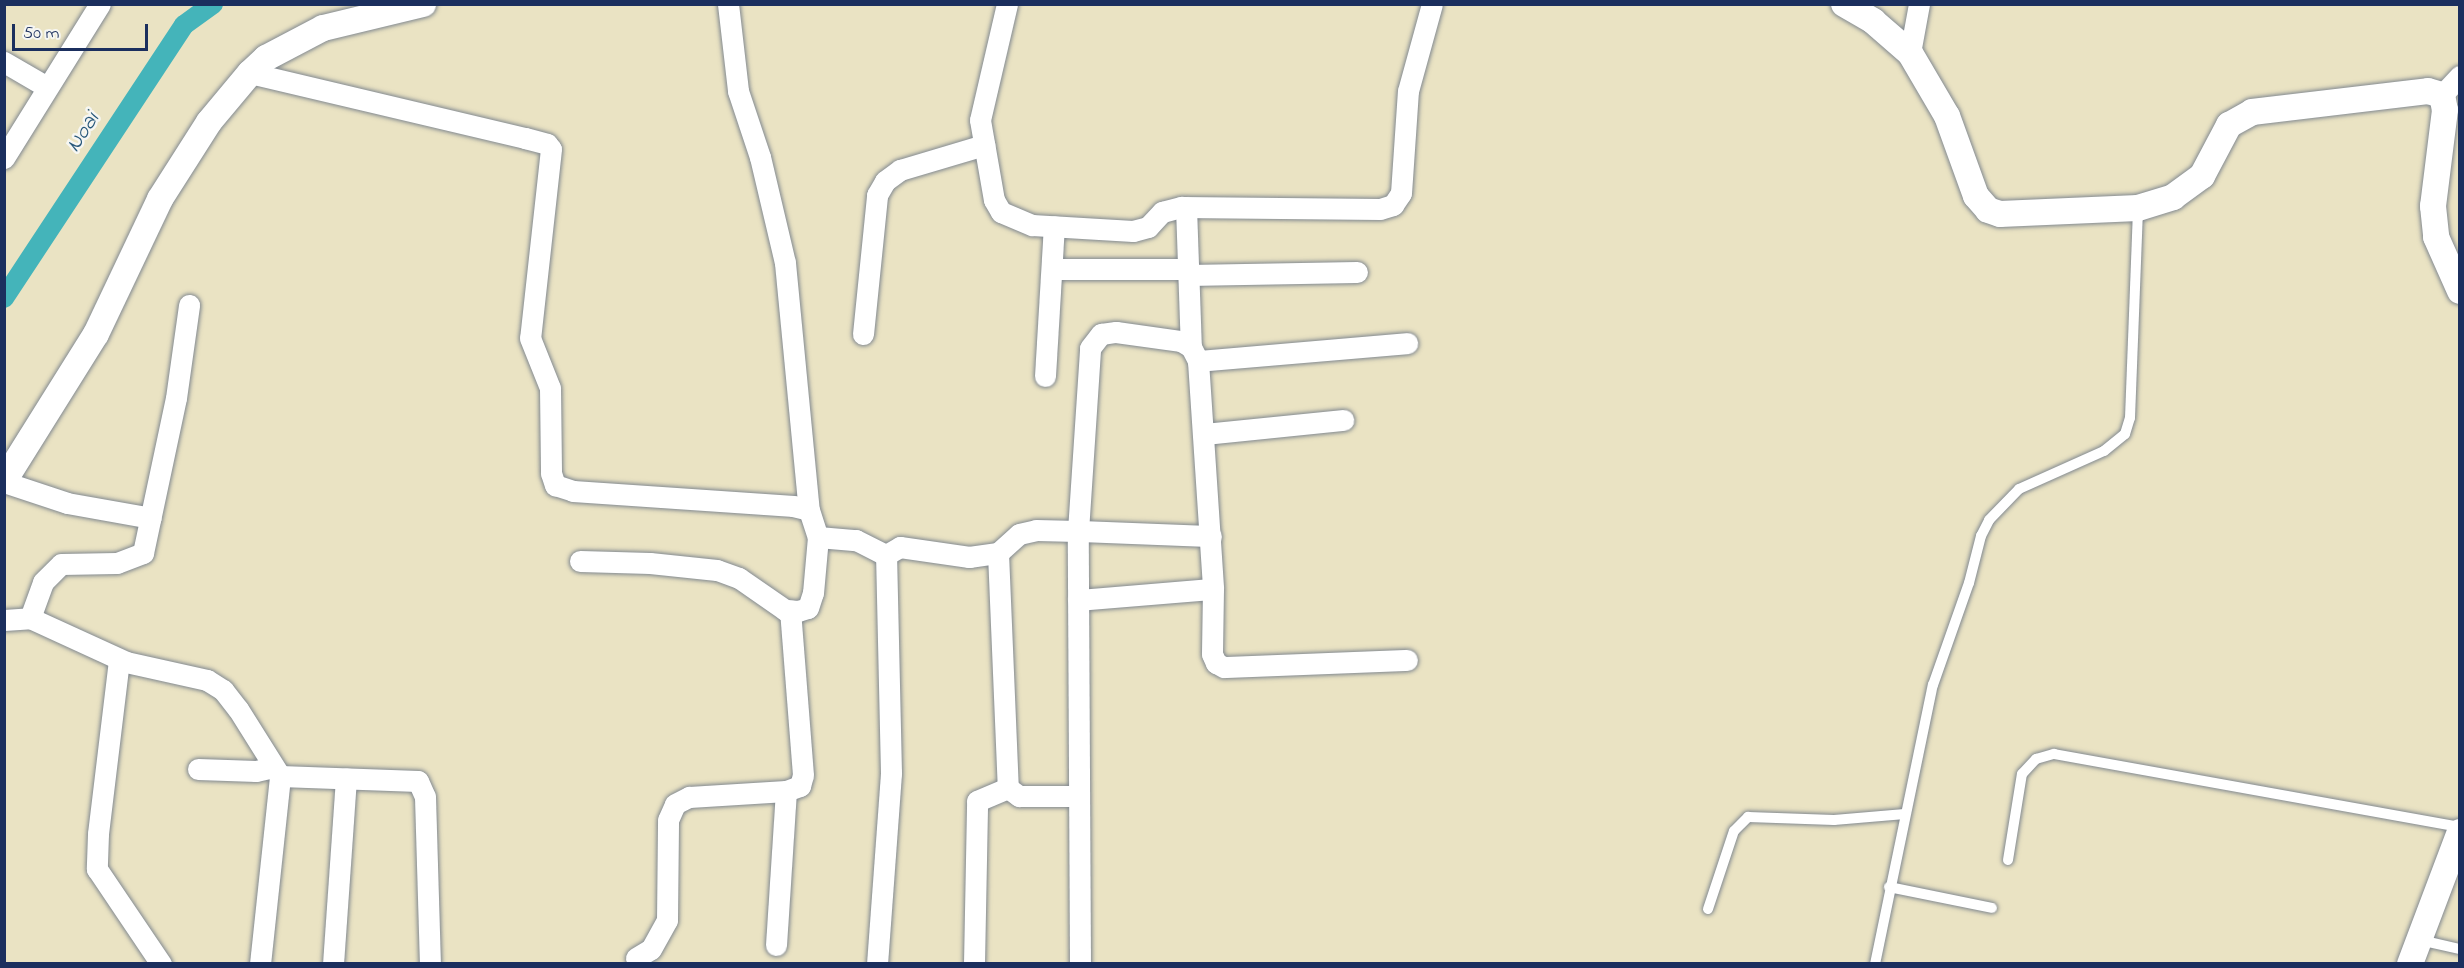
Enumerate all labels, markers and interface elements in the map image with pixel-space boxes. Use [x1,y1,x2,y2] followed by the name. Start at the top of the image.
[15,12,152,50] scale bar
[23,21,60,47] text: 50 m
[61,108,107,158] water label: Noai

